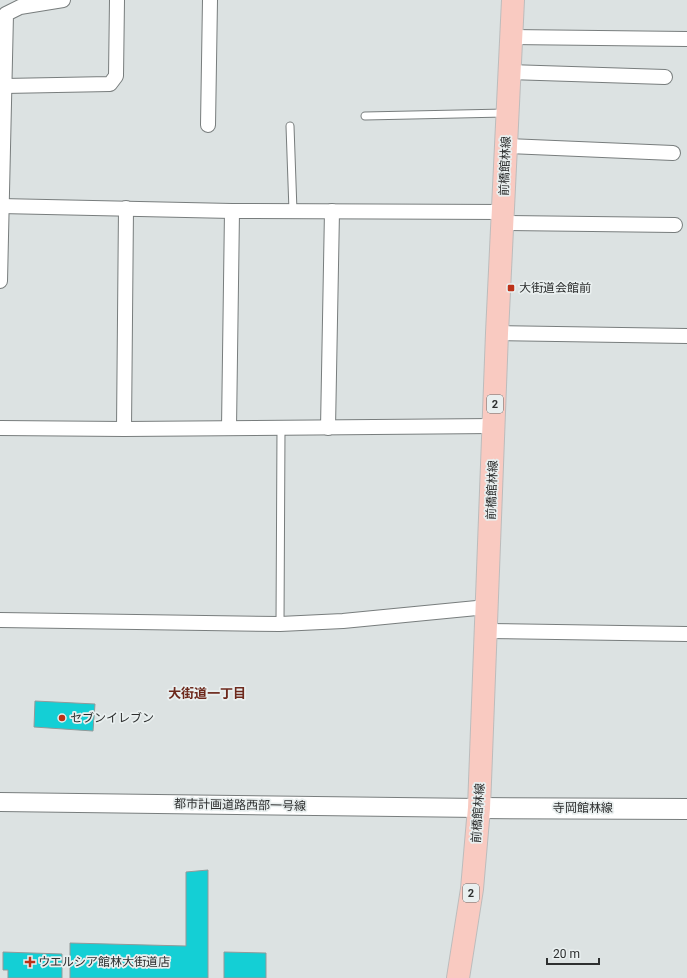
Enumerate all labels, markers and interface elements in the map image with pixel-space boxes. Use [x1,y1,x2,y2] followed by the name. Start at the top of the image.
[497,136,513,196] street label: 前橋館林線
[519,281,591,295] place label: 大街道会館前
[506,283,516,293] marker: 大街道会館前
[487,395,503,413] road number: 2
[484,460,500,520] street label: 前橋館林線
[168,686,246,701] district label: 大街道一丁目
[70,711,154,725] place label: セブンイレブン
[57,713,67,723] marker: セブンイレブン
[469,783,487,843] street label: 前橋館林線
[174,797,306,813] street label: 都市計画道路西部一号線
[553,801,613,815] street label: 寺岡館林線
[463,884,479,902] road number: 2
[547,940,599,966] scale bar
[553,947,580,961] text: 20 m
[38,955,170,969] place label: ウエルシア館林大街道店
[25,957,35,967] marker: ウエルシア館林大街道店

